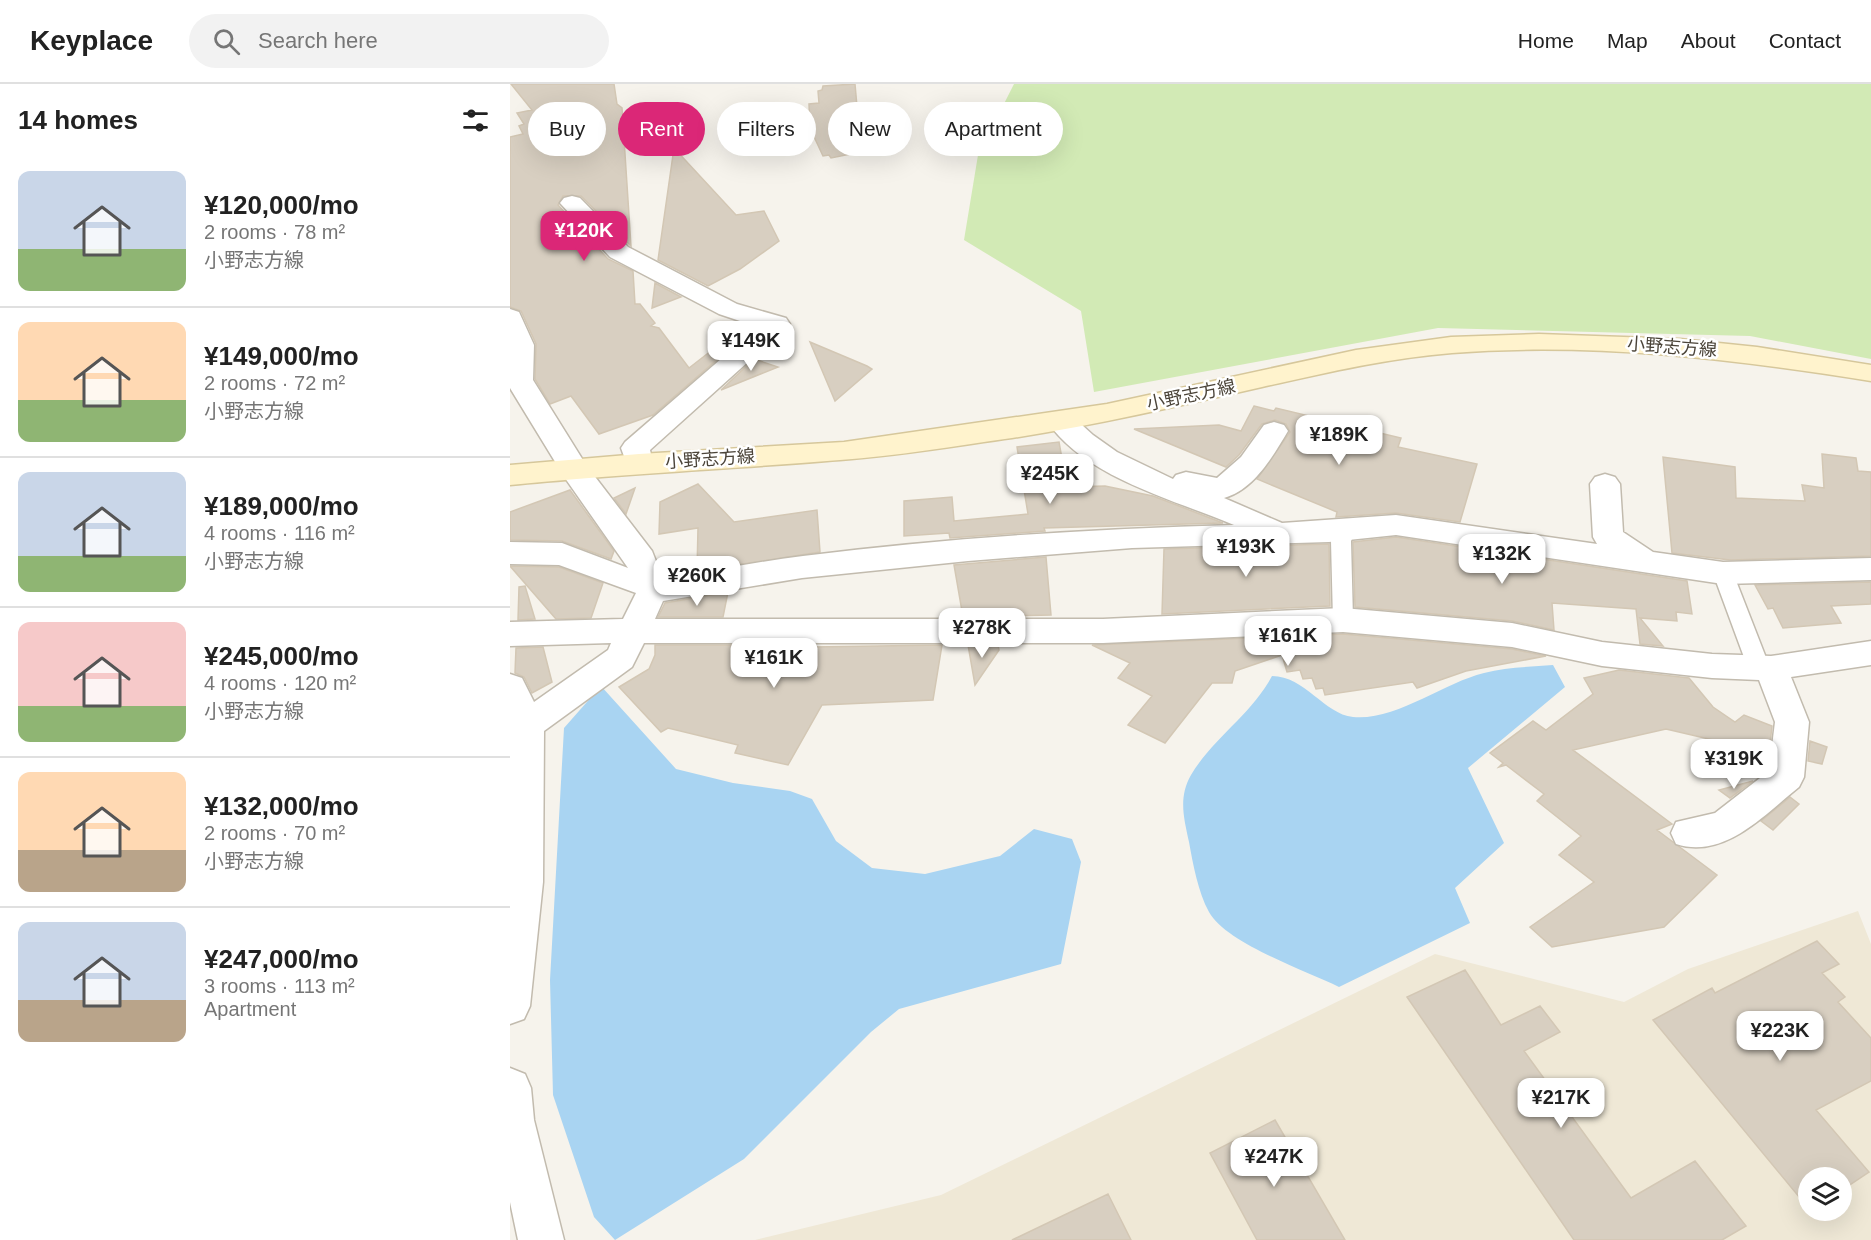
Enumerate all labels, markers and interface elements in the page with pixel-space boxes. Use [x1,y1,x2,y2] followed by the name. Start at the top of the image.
[189,14,609,68] search box
[30,25,153,56] text: Keyplace
[210,25,243,58] icon: search
[258,28,378,53] text: Search here
[1518,29,1574,52] text: Home
[1607,29,1648,52] text: Map
[1681,29,1736,52] text: About
[1769,29,1841,52] text: Contact
[528,102,606,156] chip: Buy
[618,102,705,156] chip: Rent
[717,102,816,156] chip: Filters
[828,102,912,156] chip: New
[924,102,1063,156] chip: Apartment
[459,104,492,137] icon: filters
[18,105,138,135] text: 14 homes
[204,190,359,220] text: ¥120,000/mo
[66,195,138,267] icon: home
[542,211,626,262] pin: ¥120K
[555,219,613,241] text: ¥120K
[204,221,345,243] text: 2 rooms · 78 m²
[204,249,304,271] text: 小野志方線
[709,321,793,372] pin: ¥149K
[722,329,780,351] text: ¥149K
[1626,334,1718,360] street label: 小野志方線
[204,341,359,371] text: ¥149,000/mo
[66,346,138,418] icon: home
[204,372,345,394] text: 2 rooms · 72 m²
[1145,376,1237,414] street label: 小野志方線
[204,400,304,422] text: 小野志方線
[1297,415,1381,466] pin: ¥189K
[1310,423,1368,445] text: ¥189K
[664,446,756,472] street label: 小野志方線
[1008,454,1092,505] pin: ¥245K
[1021,462,1079,484] text: ¥245K
[204,491,359,521] text: ¥189,000/mo
[66,496,138,568] icon: home
[204,522,355,544] text: 4 rooms · 116 m²
[1204,527,1288,578] pin: ¥193K
[1460,534,1544,585] pin: ¥132K
[1217,535,1275,557] text: ¥193K
[1473,542,1531,564] text: ¥132K
[204,550,304,572] text: 小野志方線
[655,556,739,607] pin: ¥260K
[668,564,726,586] text: ¥260K
[940,608,1024,659] pin: ¥278K
[953,616,1011,638] text: ¥278K
[1246,616,1330,667] pin: ¥161K
[1259,624,1317,646] text: ¥161K
[732,638,816,689] pin: ¥161K
[204,641,359,671] text: ¥245,000/mo
[66,646,138,718] icon: home
[745,646,803,668] text: ¥161K
[204,672,356,694] text: 4 rooms · 120 m²
[204,700,304,722] text: 小野志方線
[1692,739,1776,790] pin: ¥319K
[1705,747,1763,769] text: ¥319K
[204,791,359,821] text: ¥132,000/mo
[66,796,138,868] icon: home
[204,822,345,844] text: 2 rooms · 70 m²
[204,850,304,872] text: 小野志方線
[204,944,359,974] text: ¥247,000/mo
[66,946,138,1018] icon: home
[204,975,355,997] text: 3 rooms · 113 m²
[204,998,296,1020] text: Apartment
[1738,1011,1822,1062] pin: ¥223K
[1751,1019,1809,1041] text: ¥223K
[1519,1078,1603,1129] pin: ¥217K
[1532,1086,1590,1108] text: ¥217K
[1232,1137,1316,1188] pin: ¥247K
[1245,1145,1303,1167] text: ¥247K
[1798,1167,1852,1221] map controls
[1798,1167,1852,1221] button: layers

